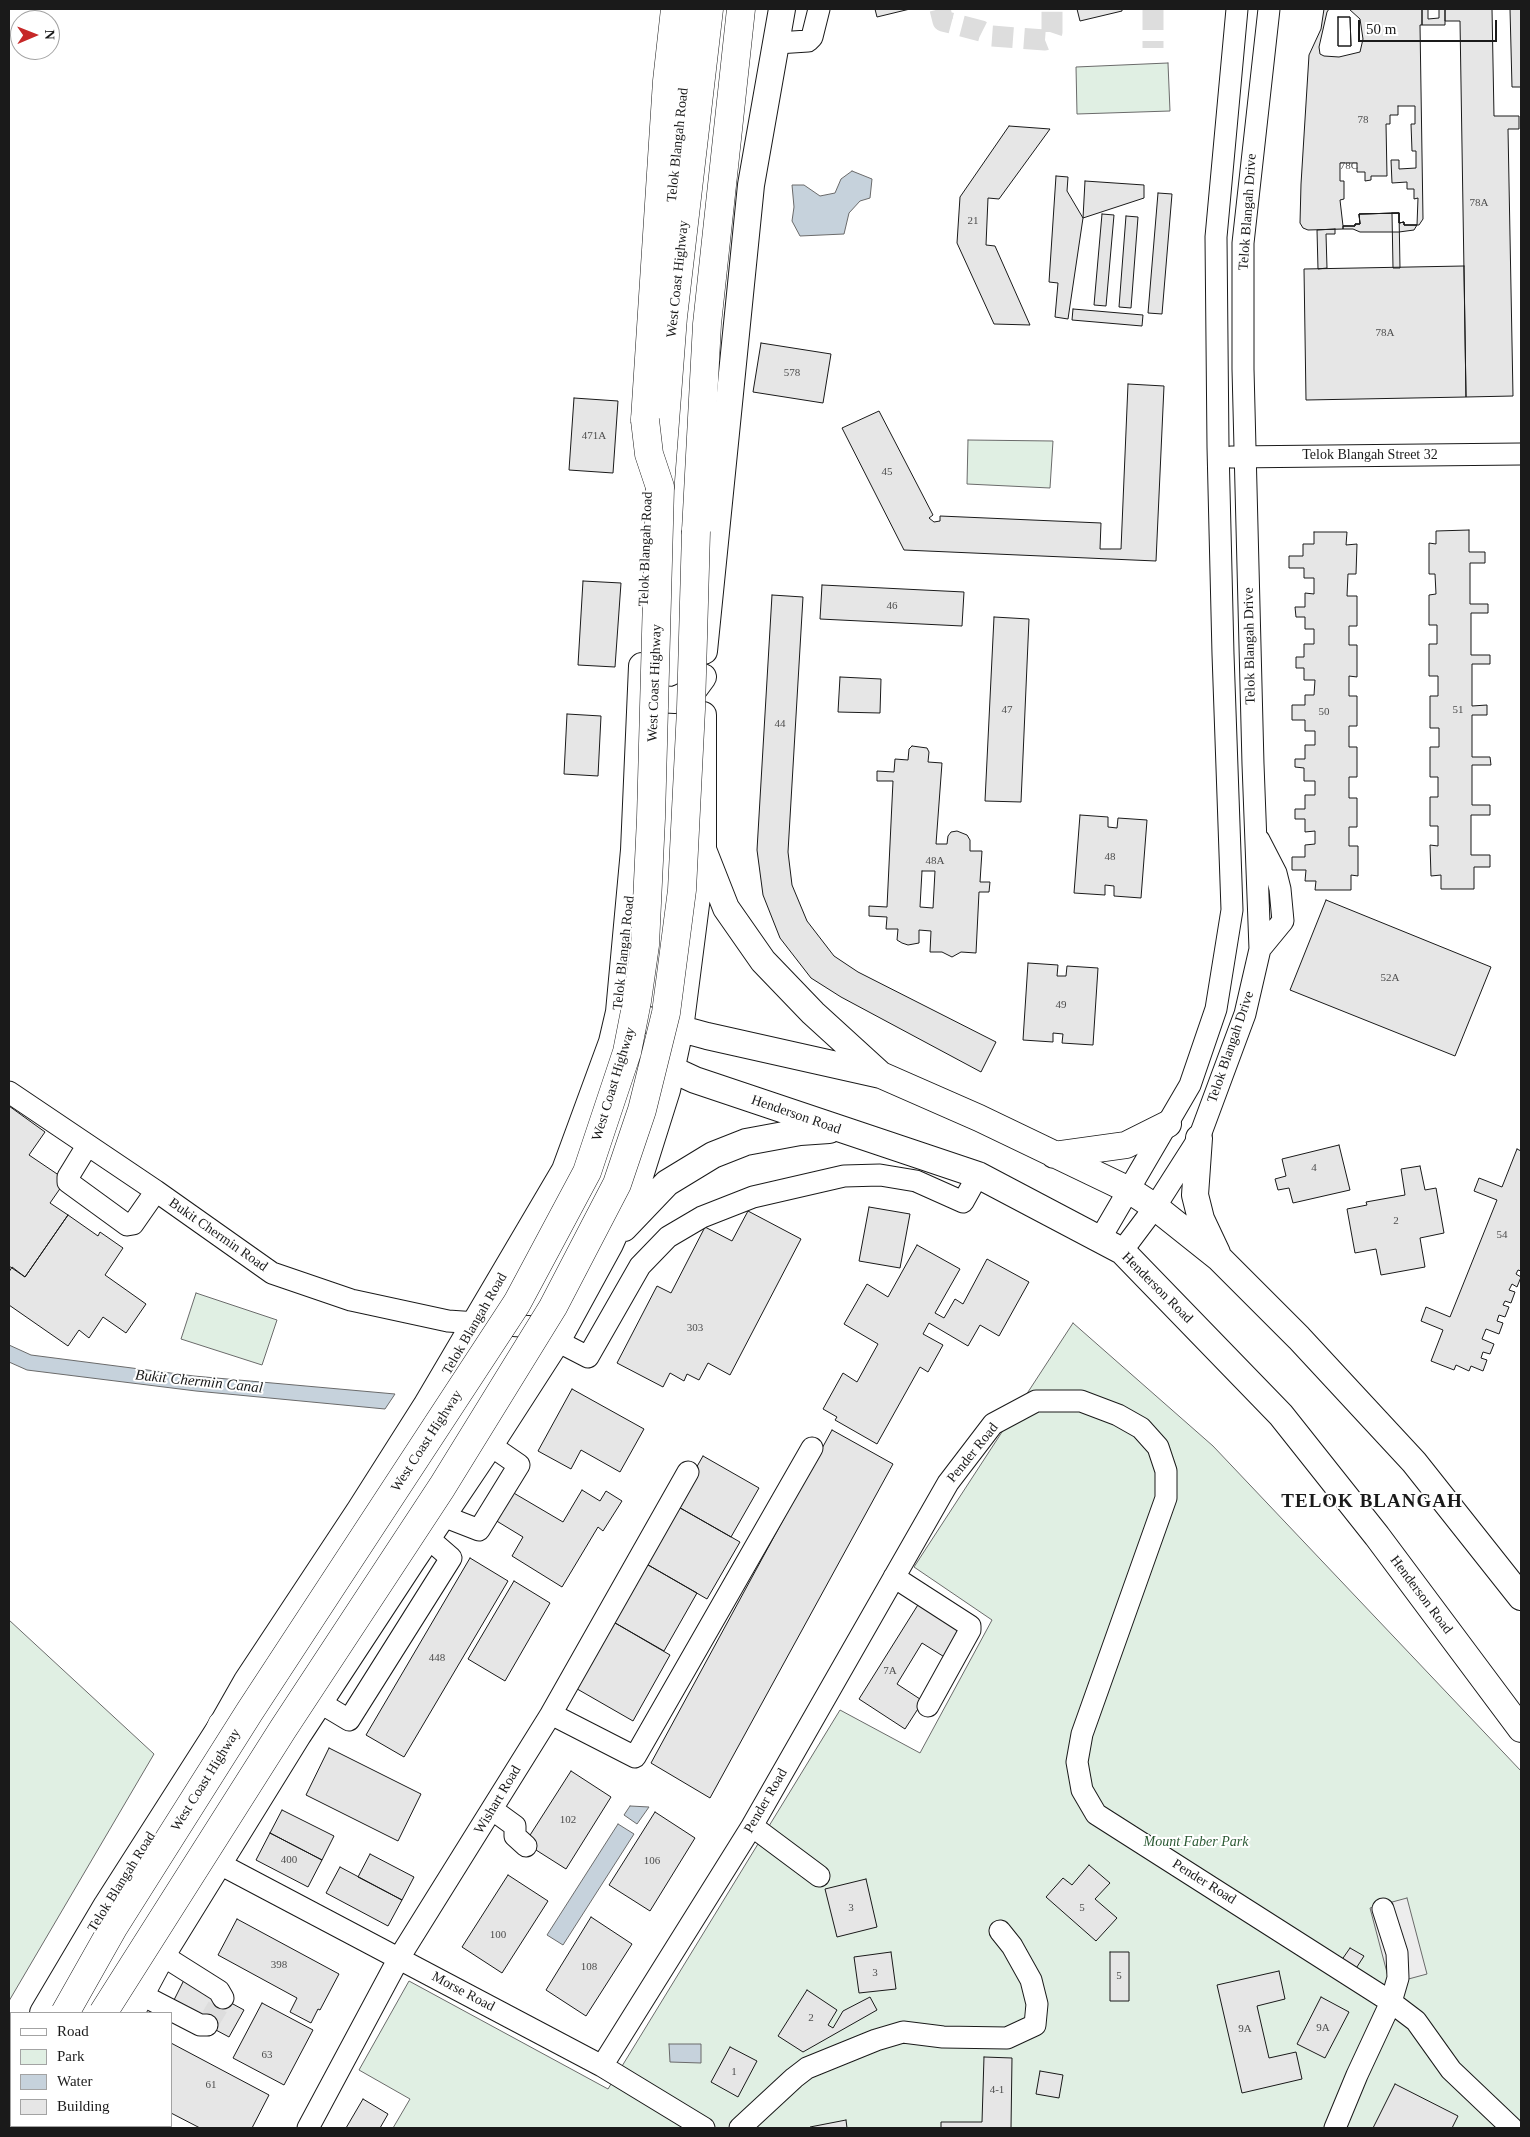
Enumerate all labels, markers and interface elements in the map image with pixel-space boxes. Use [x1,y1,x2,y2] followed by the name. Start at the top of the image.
[10,10,60,60] north arrow
[1360,10,1499,42] scale bar
[1366,21,1396,37] text: 50 m
[42,30,57,40] text: N
[664,87,692,203] street label: Telok Blangah Road
[1358,113,1369,127] house number: 78
[1236,153,1260,271] street label: Telok Blangah Drive
[1340,159,1358,173] house number: 78C
[1470,196,1488,210] house number: 78A
[968,214,978,228] house number: 21
[663,220,693,338] street label: West Coast Highway
[1376,326,1394,340] house number: 78A
[784,366,800,380] house number: 578
[582,429,606,443] house number: 471A
[1302,447,1438,463] street label: Telok Blangah Street 32
[882,465,892,479] house number: 45
[636,491,656,607] street label: Telok Blangah Road
[1241,587,1259,705] street label: Telok Blangah Drive
[886,599,898,613] house number: 46
[645,624,665,742] street label: West Coast Highway
[1002,703,1012,717] house number: 47
[1452,703,1464,717] house number: 51
[1318,705,1330,719] house number: 50
[774,717,786,731] house number: 44
[1104,850,1116,864] house number: 48
[926,854,944,868] house number: 48A
[610,895,638,1011] street label: Telok Blangah Road
[1381,971,1399,985] house number: 52A
[1204,989,1258,1105] street label: Telok Blangah Drive
[1056,998,1066,1012] house number: 49
[589,1025,639,1143] street label: West Coast Highway
[749,1092,843,1138] street label: Henderson Road
[1311,1161,1317,1175] house number: 4
[165,1195,271,1275] street label: Bukit Chermin Road
[1393,1214,1399,1228] house number: 2
[1496,1228,1508,1242] house number: 54
[1118,1249,1196,1327] street label: Henderson Road
[439,1270,511,1378] street label: Telok Blangah Road
[687,1321,703,1335] house number: 303
[134,1366,264,1398] water label: Bukit Chermin Canal
[388,1387,466,1495] street label: West Coast Highway
[944,1420,1002,1486] street label: Pender Road
[1280,1491,1464,1513] district label: TELOK BLANGAH
[1386,1553,1456,1637] street label: Henderson Road
[429,1651,445,1665] house number: 448
[883,1664,897,1678] house number: 7A
[168,1726,244,1834] street label: West Coast Highway
[471,1763,525,1837] street label: Wishart Road
[741,1766,791,1836] street label: Pender Road
[560,1813,576,1827] house number: 102
[84,1829,160,1935] street label: Telok Blangah Road
[1144,1834,1248,1850] park label: Mount Faber Park
[281,1853,297,1867] house number: 400
[644,1854,660,1868] house number: 106
[1169,1856,1239,1908] street label: Pender Road
[848,1901,854,1915] house number: 3
[1079,1901,1085,1915] house number: 5
[490,1928,506,1942] house number: 100
[271,1958,287,1972] house number: 398
[581,1960,597,1974] house number: 108
[872,1966,878,1980] house number: 3
[429,1968,497,2016] street label: Morse Road
[1116,1969,1122,1983] house number: 5
[808,2011,814,2025] house number: 2
[10,2012,172,2127] legend
[1316,2021,1330,2035] house number: 9A
[1238,2022,1252,2036] house number: 9A
[57,2023,89,2039] text: Road
[57,2048,85,2064] text: Park
[262,2048,272,2062] house number: 63
[731,2065,737,2079] house number: 1
[57,2073,92,2089] text: Water
[206,2078,217,2092] house number: 61
[990,2083,1004,2097] house number: 4-1
[57,2098,110,2114] text: Building

